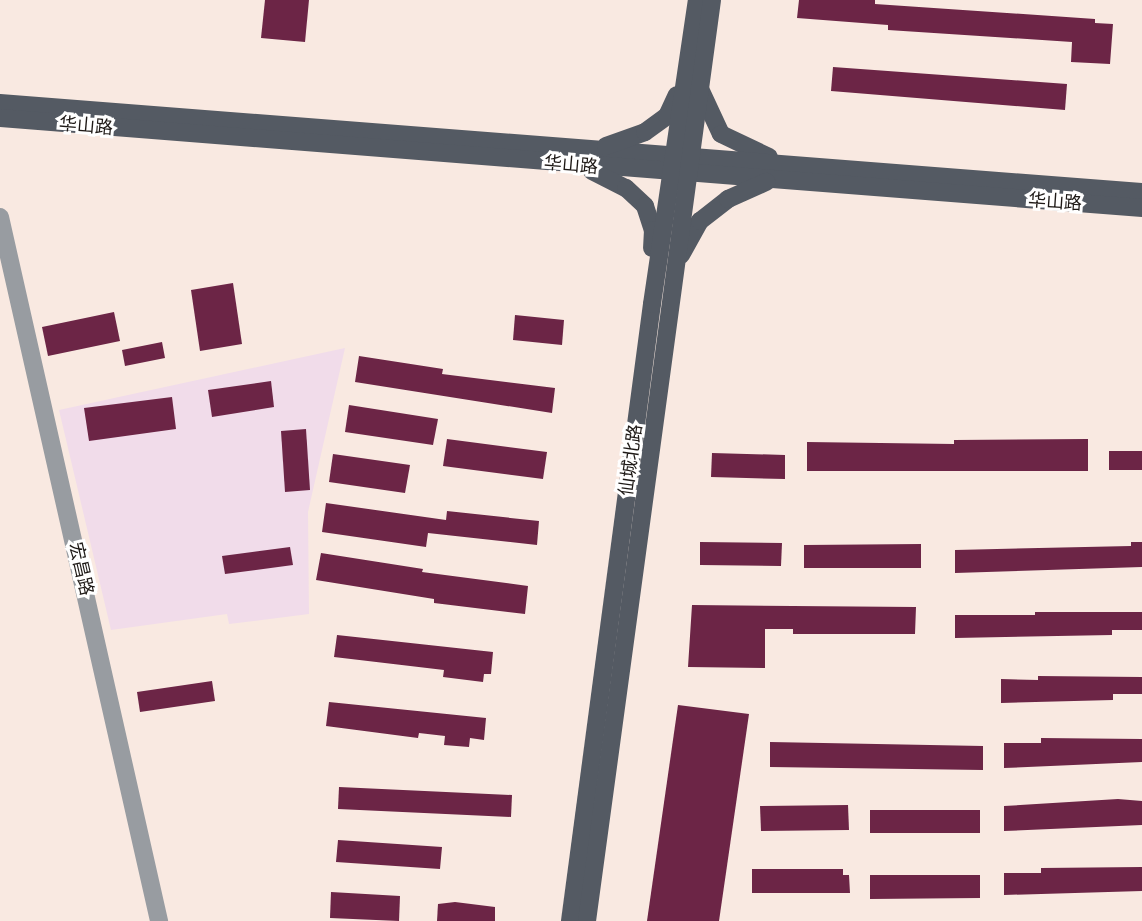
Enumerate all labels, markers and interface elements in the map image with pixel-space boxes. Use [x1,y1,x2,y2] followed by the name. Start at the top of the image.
[58,113,114,139] street label: 华山路
[543,152,599,178] street label: 华山路
[1027,189,1083,215] street label: 华山路
[615,423,647,497] street label: 仙城北路
[64,540,98,598] street label: 宏昌路

